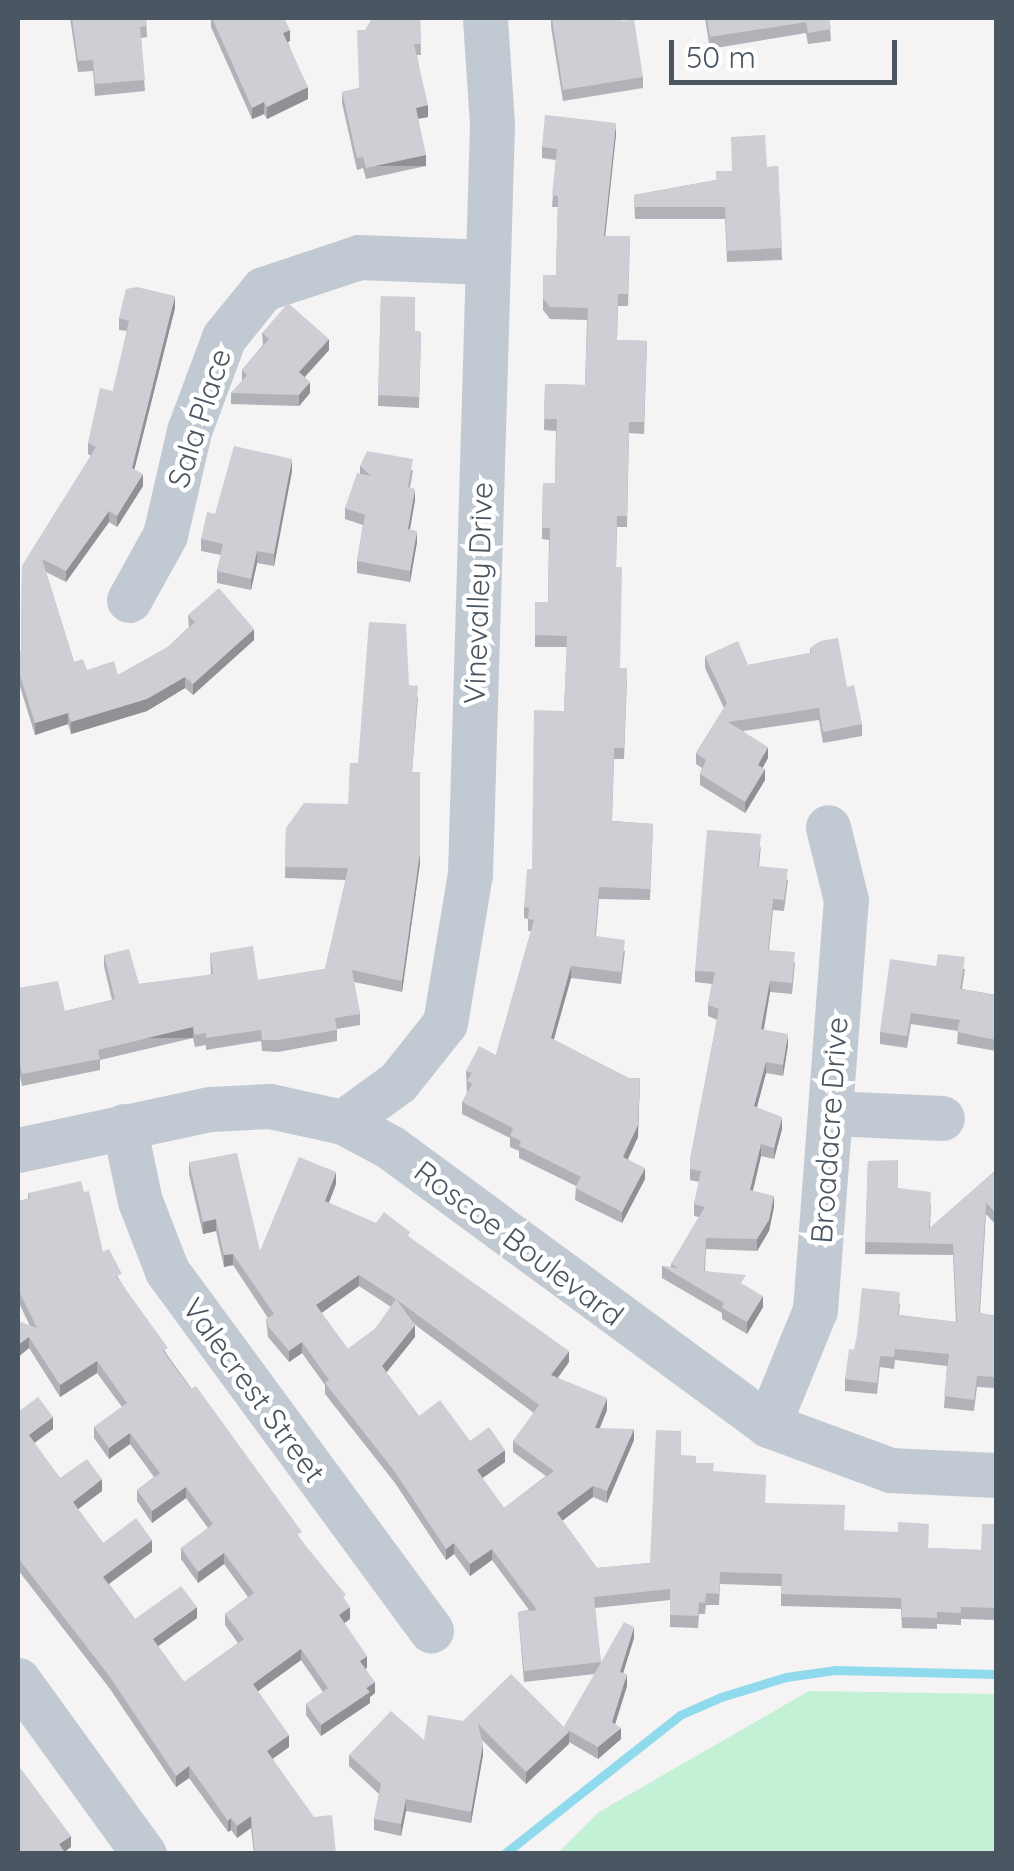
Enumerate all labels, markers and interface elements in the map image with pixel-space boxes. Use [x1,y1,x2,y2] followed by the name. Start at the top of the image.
[674,20,902,82] scale bar
[686,38,756,76] text: 50 m
[160,344,238,492] street label: Sala Place
[456,481,500,705] street label: Vinevalley Drive
[803,1016,855,1244] street label: Broadacre Drive
[408,1153,630,1333] street label: Roscoe Boulevard
[175,1291,333,1489] street label: Valecrest Street

